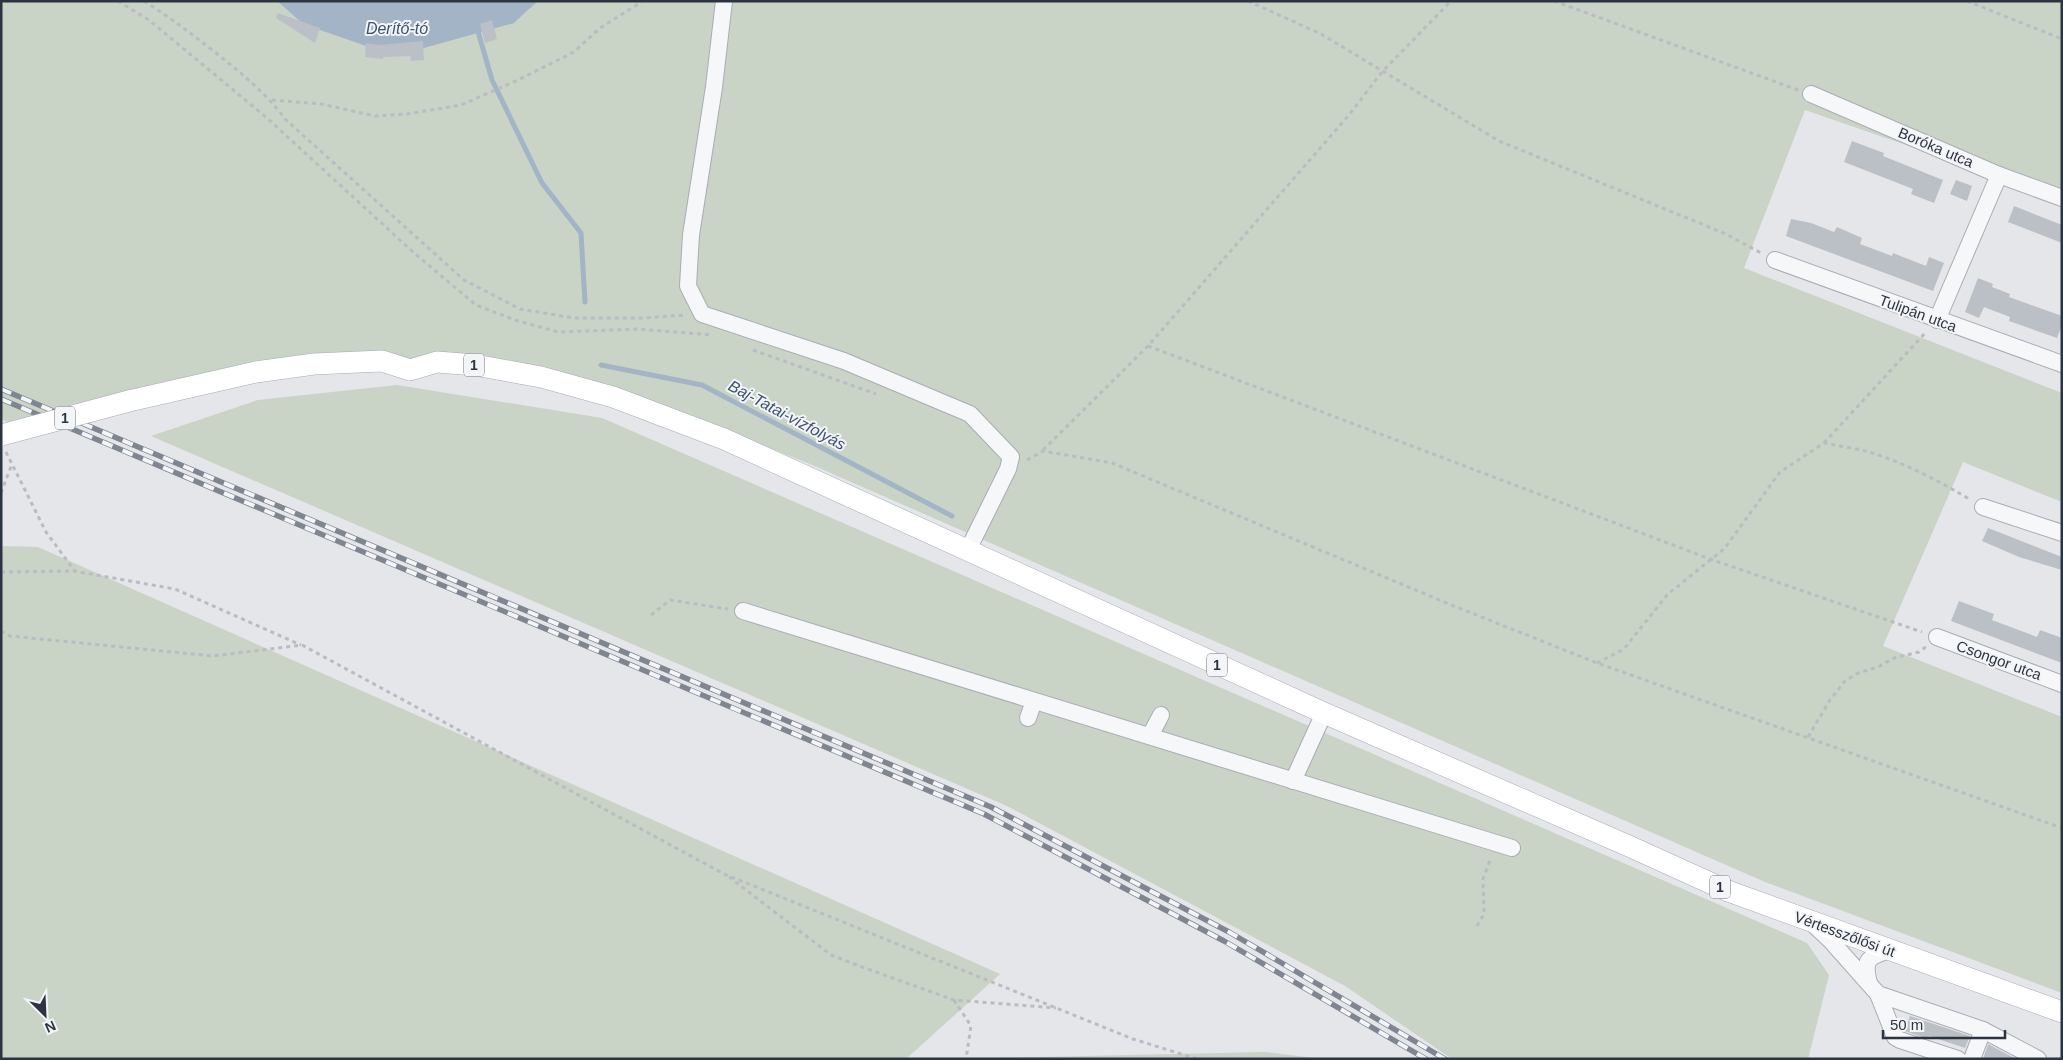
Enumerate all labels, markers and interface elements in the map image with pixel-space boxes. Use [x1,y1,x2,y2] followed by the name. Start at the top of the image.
[366,20,428,37] water label: Derítő-tó
[1896,124,1977,171] street label: Boróka utca
[1877,291,1960,335] street label: Tulipán utca
[464,354,484,376] road number: 1
[726,377,848,453] water label: Baj-Tatai-vízfolyás
[55,406,75,429] road number: 1
[1954,637,2044,683] street label: Csongor utca
[1207,654,1227,676] road number: 1
[1710,876,1730,899] road number: 1
[1792,908,1898,960] street label: Vértesszőlősi út
[20,990,70,1040] north arrow
[1883,1008,2006,1040] scale bar
[1890,1016,1923,1033] text: 50 m
[42,1018,58,1036] text: N

